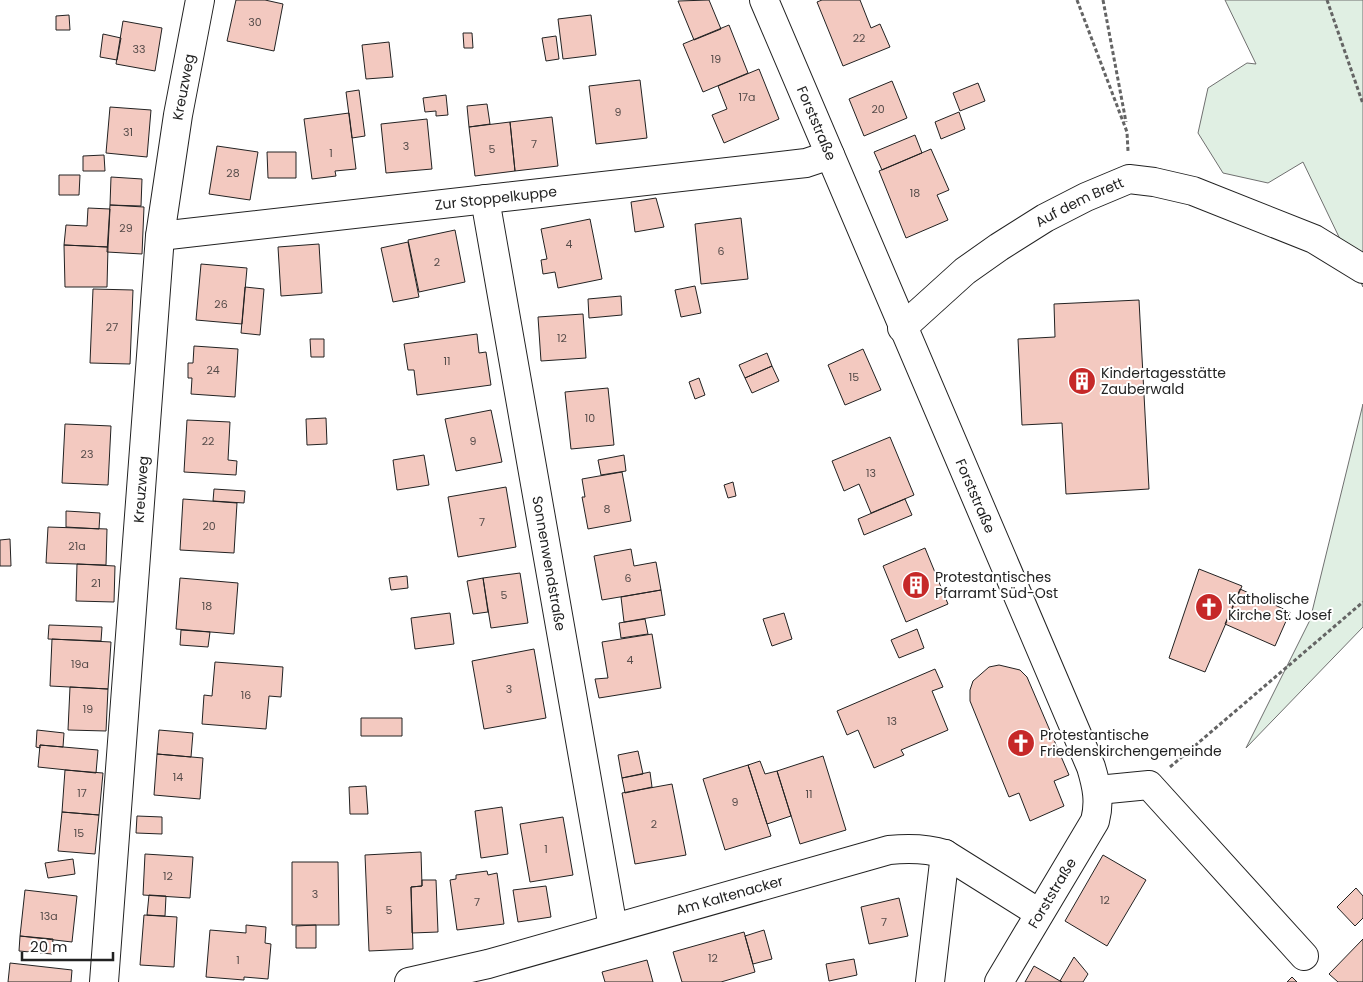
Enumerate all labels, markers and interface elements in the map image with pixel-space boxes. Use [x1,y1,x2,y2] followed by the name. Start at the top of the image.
[248,14,262,30] house number: 30
[853,30,865,46] house number: 22
[133,41,145,57] house number: 33
[711,51,721,67] house number: 19
[167,52,200,121] street label: Kreuzweg
[792,83,841,164] street label: Forststraße
[739,89,755,105] house number: 17a
[871,101,885,117] house number: 20
[615,104,622,120] house number: 9
[123,124,133,140] house number: 31
[531,136,537,152] house number: 7
[403,138,409,154] house number: 3
[489,141,496,157] house number: 5
[329,145,333,161] house number: 1
[226,165,240,181] house number: 28
[1031,172,1127,232] street label: Auf dem Brett
[434,181,558,215] street label: Zur Stoppelkuppe
[910,185,920,201] house number: 18
[119,220,133,236] house number: 29
[566,236,573,252] house number: 4
[718,243,725,259] house number: 6
[434,254,440,270] house number: 2
[214,296,228,312] house number: 26
[106,319,118,335] house number: 27
[557,330,567,346] house number: 12
[443,353,451,369] house number: 11
[206,362,220,378] house number: 24
[1101,363,1226,399] place label: Kindertagesstätte Zauberwald
[1067,366,1097,396] building icon: Kindertagesstätte Zauberwald
[849,369,859,385] house number: 15
[585,410,595,426] house number: 10
[202,433,214,449] house number: 22
[470,433,477,449] house number: 9
[81,446,93,462] house number: 23
[128,455,153,524] street label: Kreuzweg
[951,456,1000,536] street label: Forststraße
[866,465,876,481] house number: 13
[527,494,571,633] street label: Sonnenwendstraße
[604,501,611,517] house number: 8
[479,514,485,530] house number: 7
[202,518,216,534] house number: 20
[68,538,86,554] house number: 21a
[935,567,1058,603] place label: Protestantisches Pfarramt Süd-Ost
[625,570,632,586] house number: 6
[901,570,931,600] building icon: Protestantisches Pfarramt Süd-Ost
[91,575,101,591] house number: 21
[501,587,508,603] house number: 5
[1228,589,1332,625] place label: Katholische Kirche St. Josef
[1194,592,1224,622] church icon: Katholische Kirche St. Josef
[202,598,212,614] house number: 18
[627,652,634,668] house number: 4
[71,656,89,672] house number: 19a
[506,681,512,697] house number: 3
[241,687,251,703] house number: 16
[83,701,93,717] house number: 19
[887,713,897,729] house number: 13
[1040,725,1222,761] place label: Protestantische Friedenskirchengemeinde
[1006,728,1036,758] church icon: Protestantische Friedenskirchengemeinde
[173,769,183,785] house number: 14
[77,785,87,801] house number: 17
[805,786,813,802] house number: 11
[732,794,739,810] house number: 9
[651,816,657,832] house number: 2
[74,825,84,841] house number: 15
[544,841,548,857] house number: 1
[1023,854,1081,932] street label: Forststraße
[163,868,173,884] house number: 12
[673,871,785,920] street label: Am Kaltenacker
[312,886,318,902] house number: 3
[1100,892,1110,908] house number: 12
[474,894,480,910] house number: 7
[386,902,393,918] house number: 5
[40,908,58,924] house number: 13a
[881,914,887,930] house number: 7
[22,930,114,962] scale bar
[30,936,68,957] text: 20 m
[708,950,718,966] house number: 12
[236,952,240,968] house number: 1

